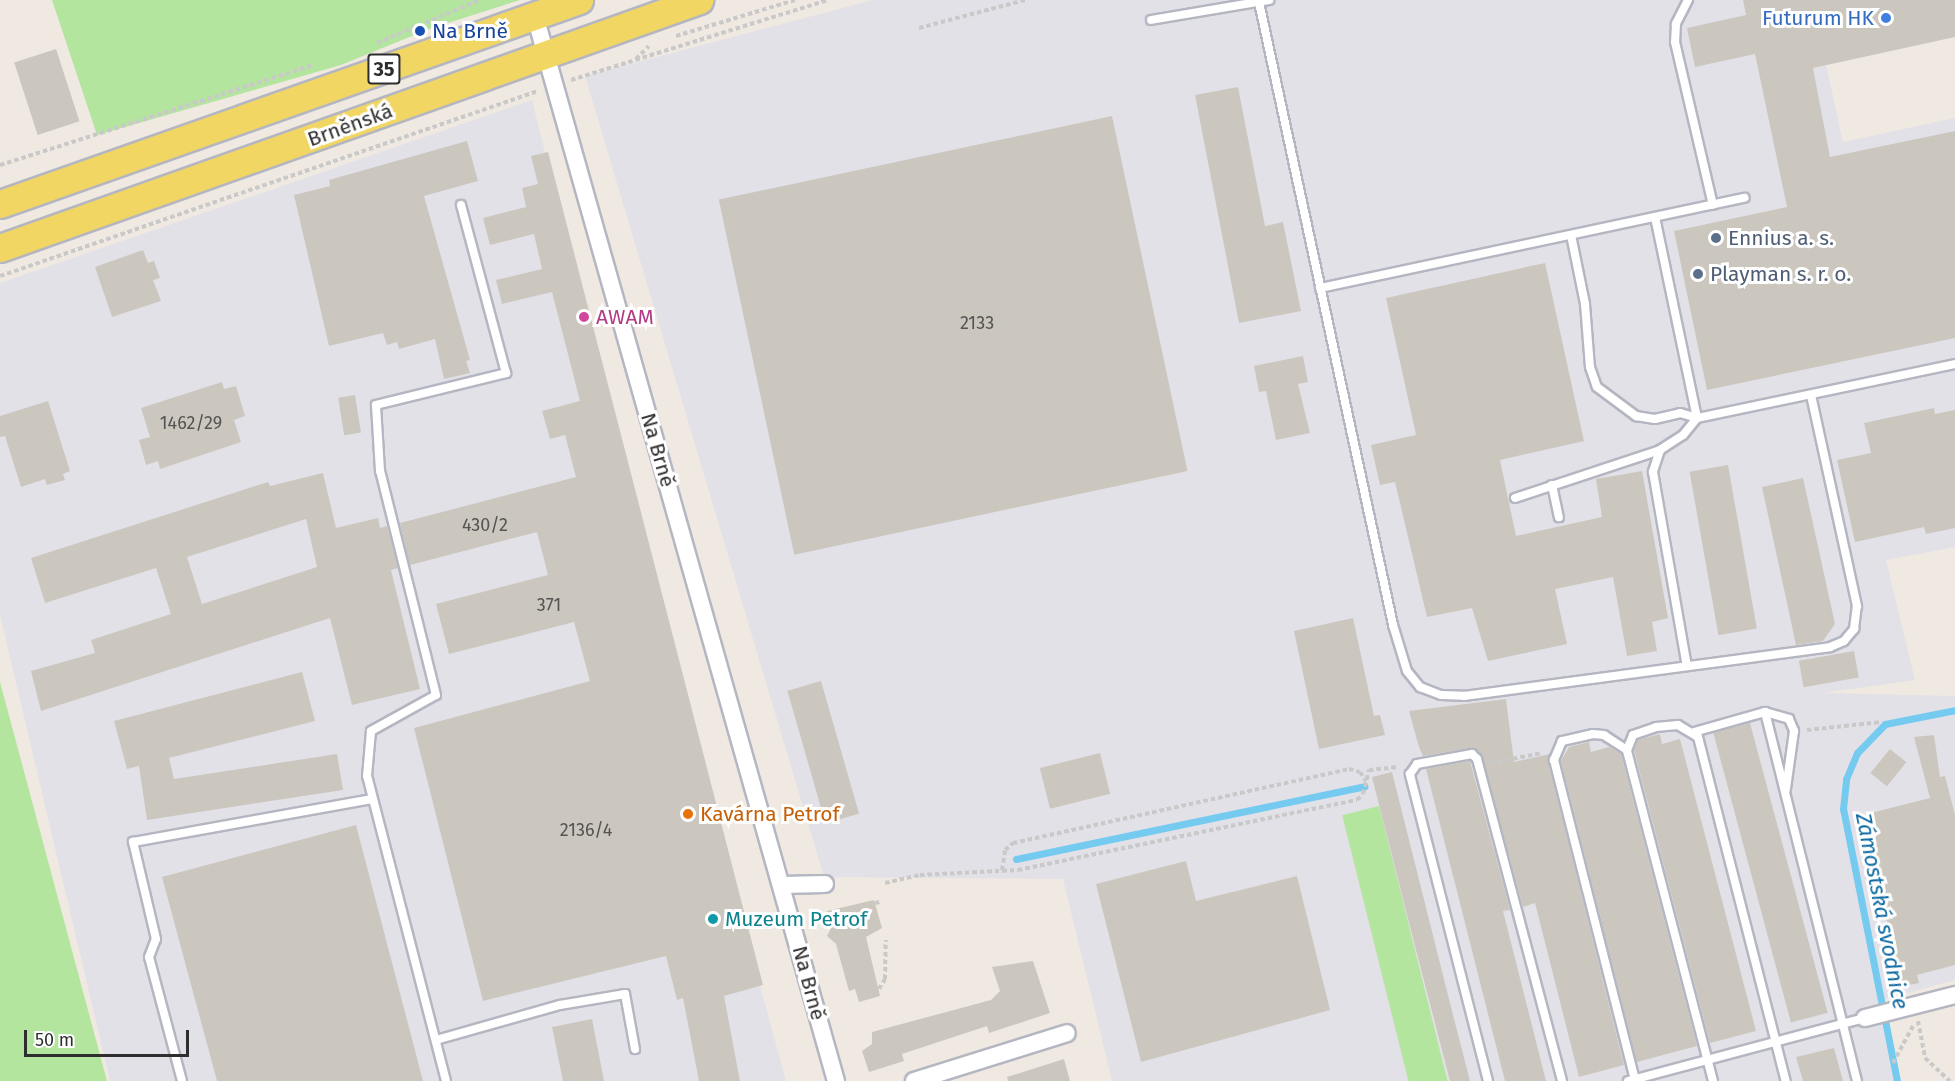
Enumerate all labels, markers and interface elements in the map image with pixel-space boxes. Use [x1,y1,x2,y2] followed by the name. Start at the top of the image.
[1762,5,1874,31] place label: Futurum HK
[1879,11,1893,25] marker: Futurum HK
[432,18,508,44] place label: Na Brně
[413,24,427,38] marker: Na Brně
[366,52,402,86] road number: 35
[304,98,396,152] street label: Brněnská
[1728,225,1834,251] place label: Ennius a. s.
[1709,231,1723,245] marker: Ennius a. s.
[1710,261,1851,287] place label: Playman s. r. o.
[1691,267,1705,281] marker: Playman s. r. o.
[596,304,654,330] place label: AWAM
[577,310,591,324] marker: AWAM
[960,312,994,334] house number: 2133
[635,410,681,490] street label: Na Brně
[160,412,222,434] house number: 1462/29
[462,514,508,536] house number: 430/2
[537,594,561,616] house number: 371
[700,801,840,827] place label: Kavárna Petrof
[681,807,695,821] marker: Kavárna Petrof
[1850,811,1914,1011] water label: Zámostská svodnice
[560,819,612,841] house number: 2136/4
[725,906,867,932] place label: Muzeum Petrof
[706,912,720,926] marker: Muzeum Petrof
[787,943,831,1023] street label: Na Brně
[27,1018,192,1056] scale bar
[35,1029,74,1051] text: 50 m

